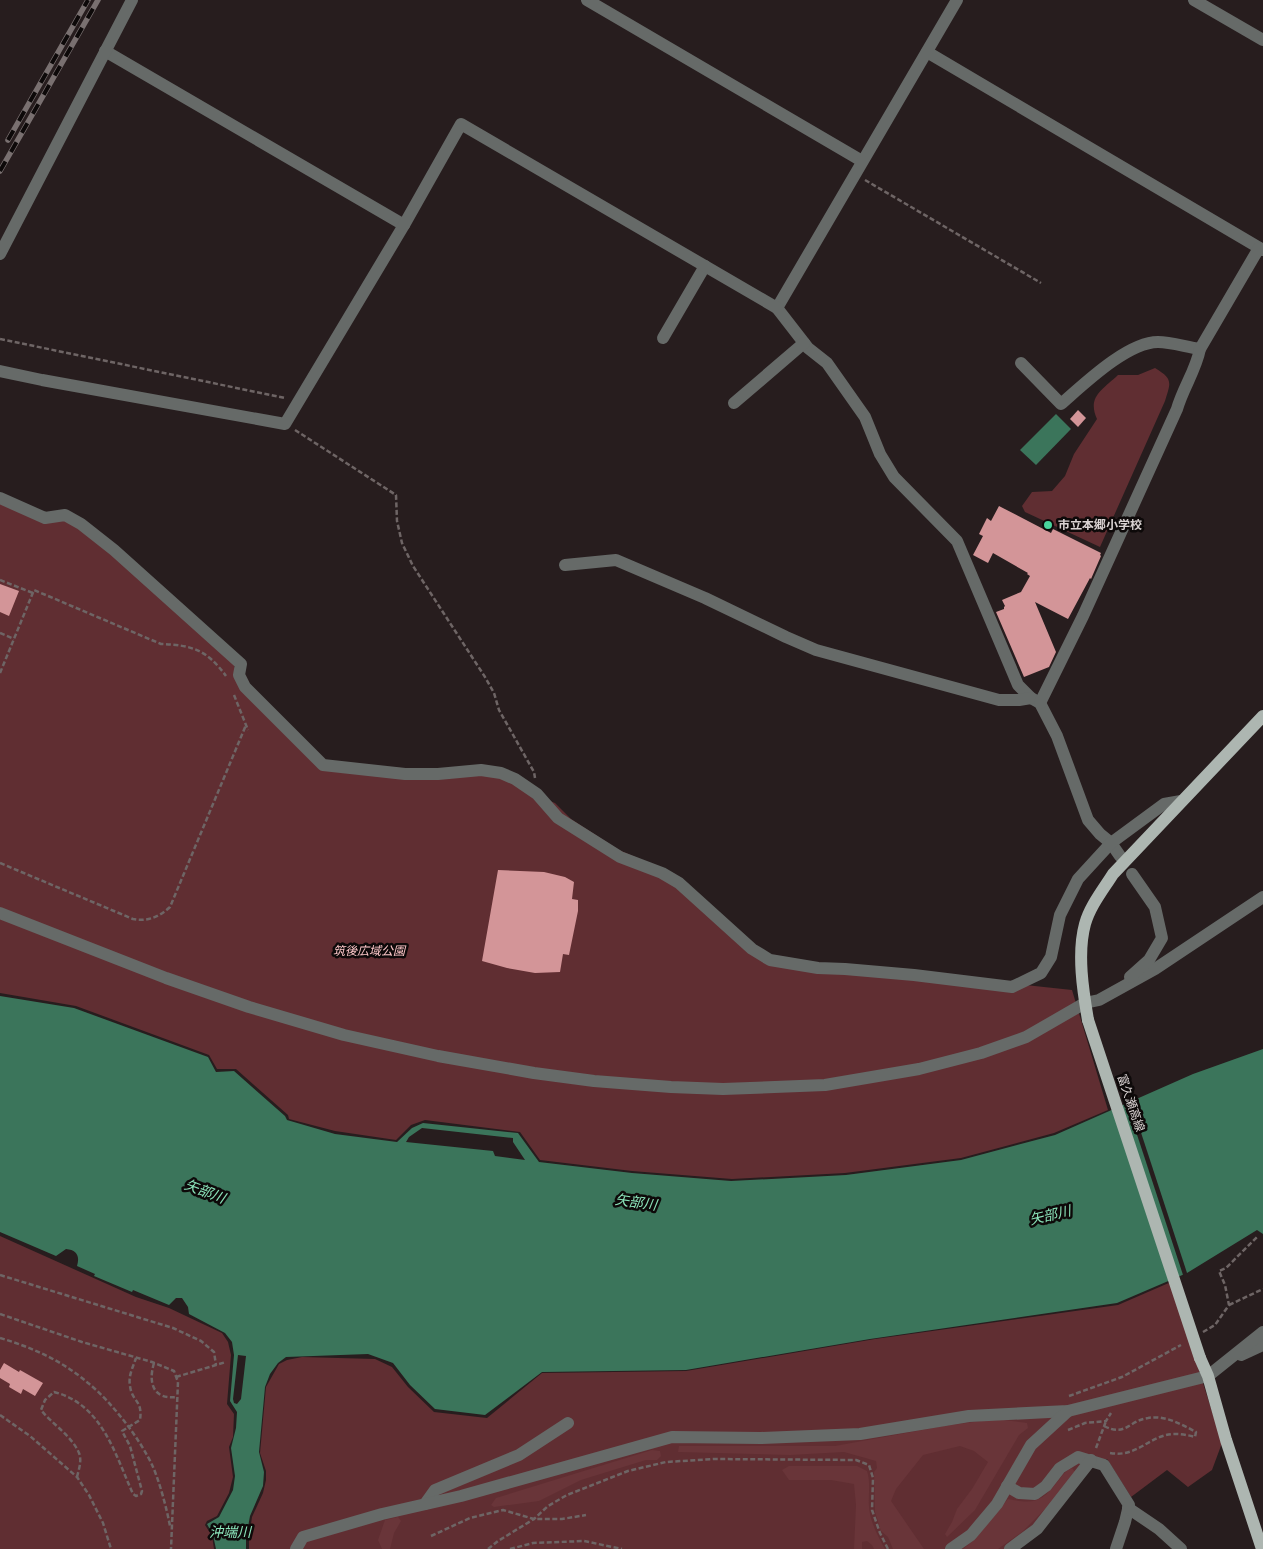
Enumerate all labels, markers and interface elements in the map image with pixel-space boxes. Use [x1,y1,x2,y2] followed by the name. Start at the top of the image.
[1058,518,1142,532] place label: 市立本郷小学校
[1042,519,1054,531] marker: 市立本郷小学校
[333,944,407,958] park label: 筑後広域公園
[1115,1072,1147,1134] street label: 富久瀬高線
[182,1176,229,1208] water label: 矢部川
[614,1191,660,1214] water label: 矢部川
[1028,1202,1074,1228] water label: 矢部川
[209,1524,253,1541] water label: 沖端川

